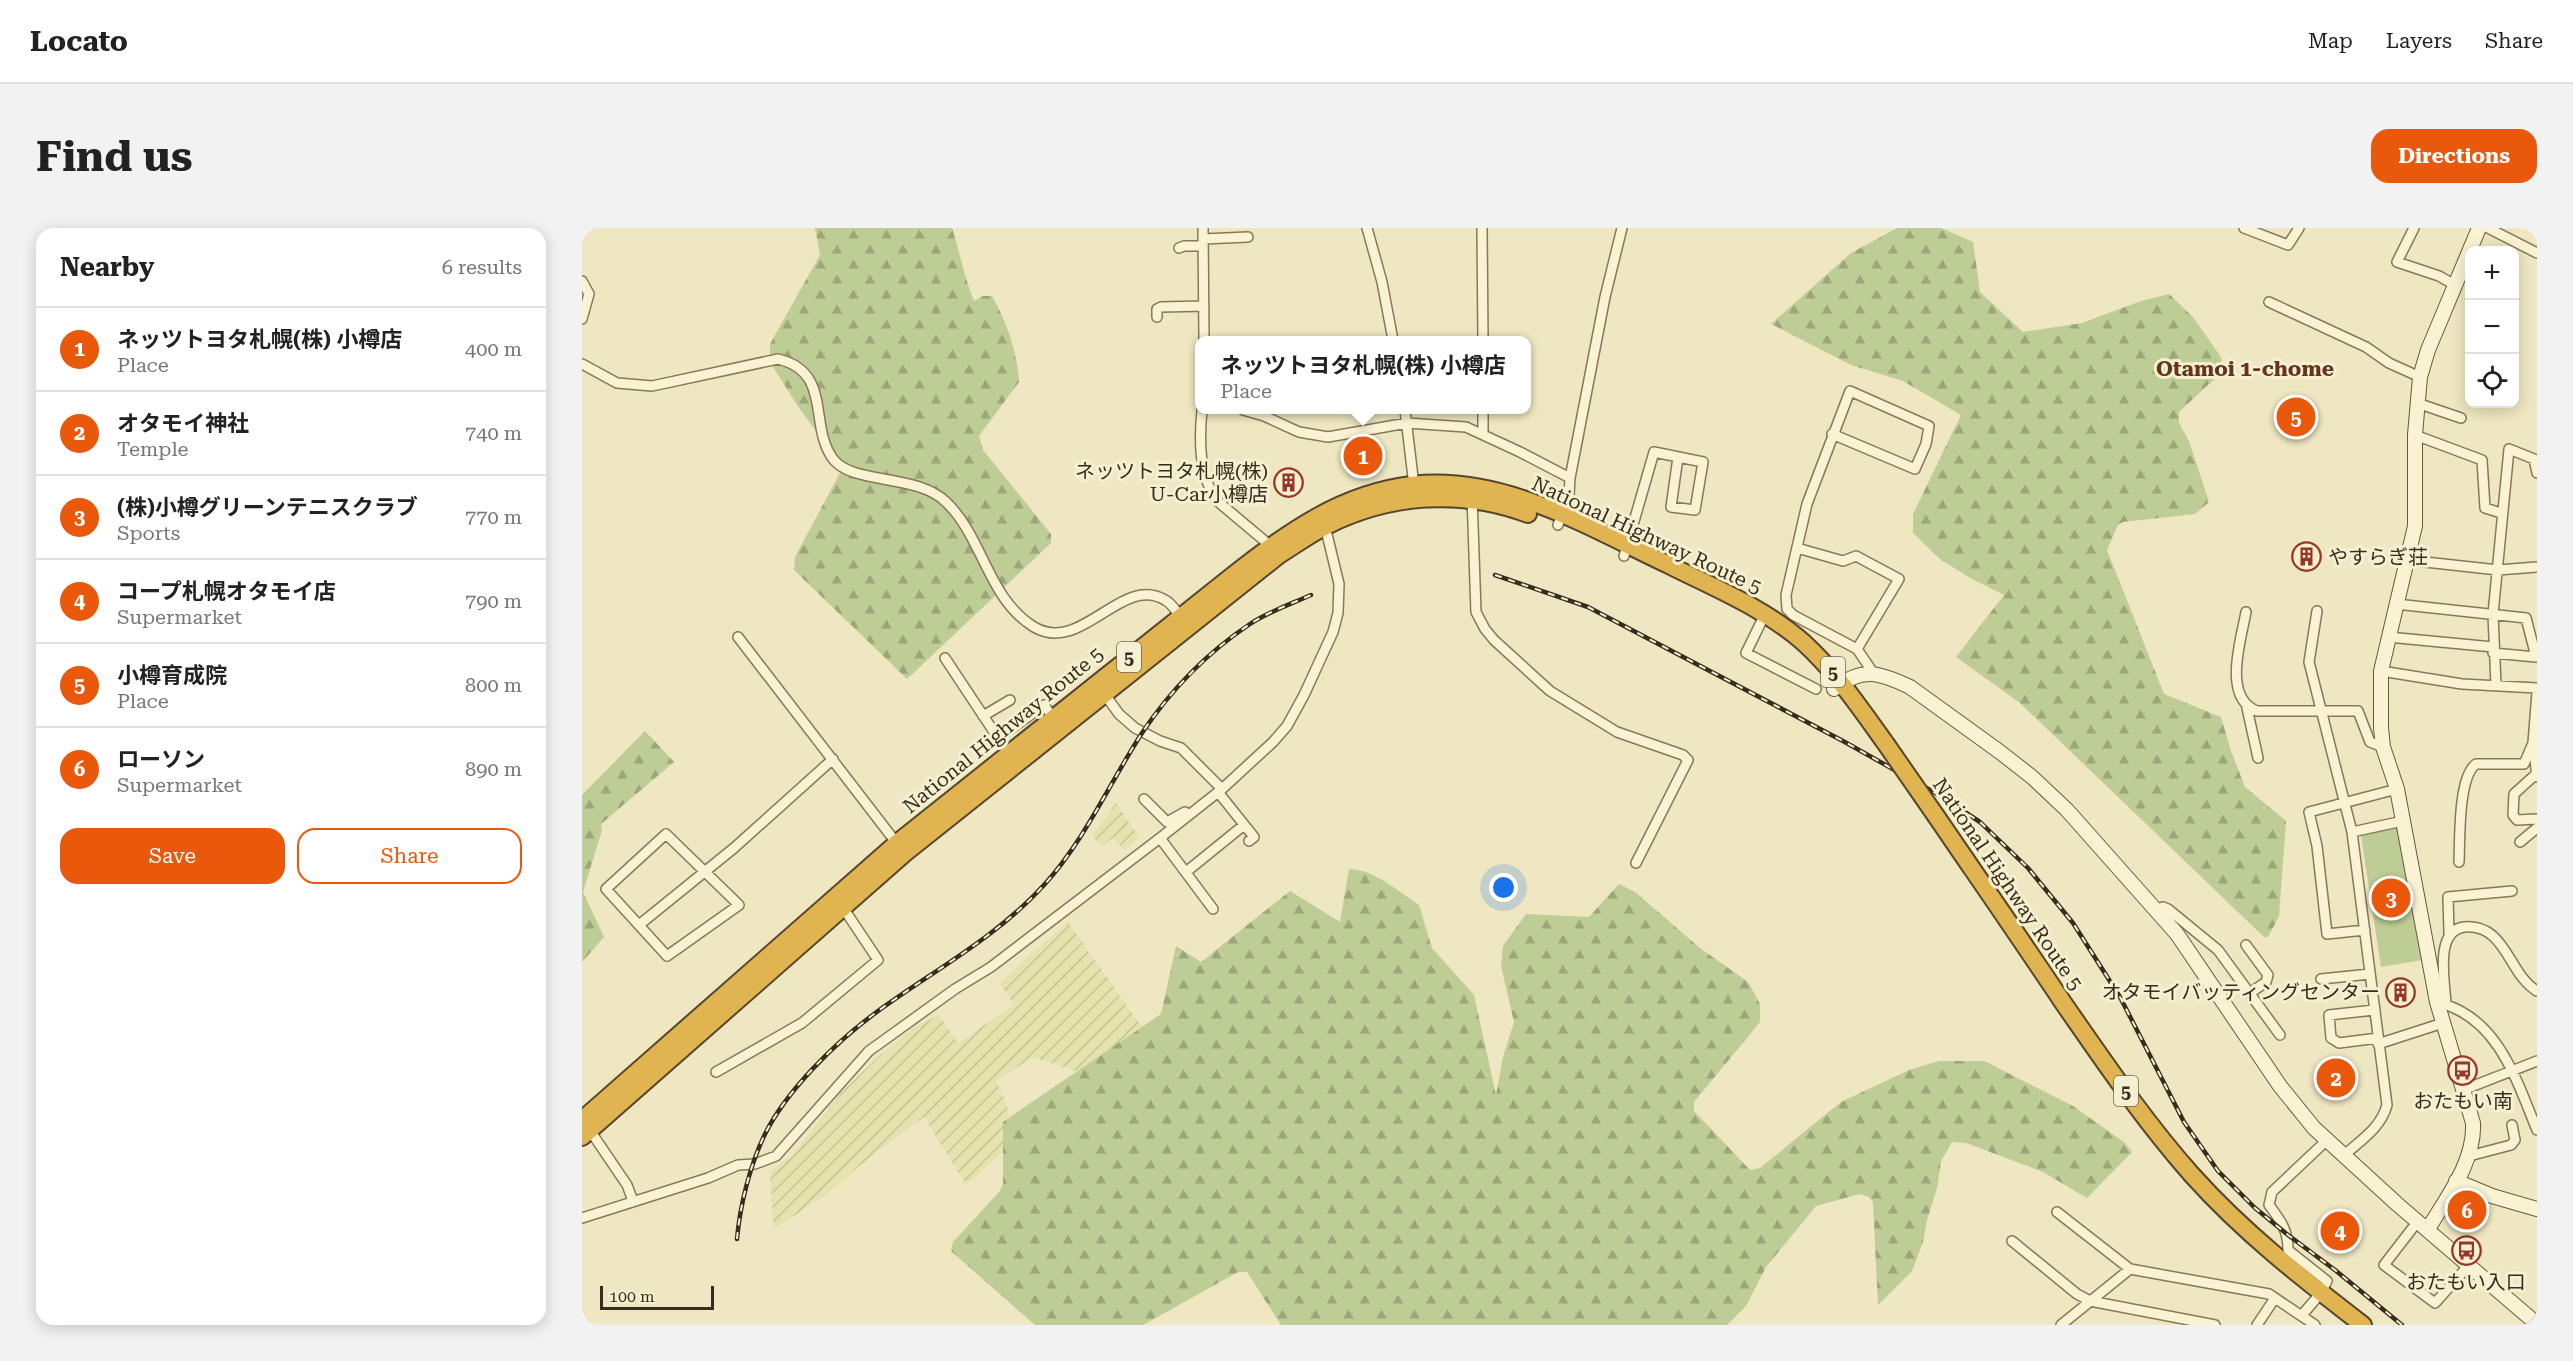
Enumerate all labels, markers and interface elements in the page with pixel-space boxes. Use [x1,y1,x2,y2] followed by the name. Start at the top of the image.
[30,25,128,58] text: Locato
[2308,29,2353,53] text: Map
[2386,29,2452,53] text: Layers
[2485,29,2543,53] text: Share
[2371,129,2537,183] button: Directions
[36,132,193,181] text: Find us
[2465,246,2519,408] map controls
[2465,246,2519,300] button: +
[60,252,154,282] text: Nearby
[442,255,522,279] text: 6 results
[2465,300,2519,354] button: −
[117,327,402,352] text: ネッツトヨタ札幌(株) 小樽店
[1195,336,1531,414] popup
[74,337,85,361] text: 1
[465,337,522,361] text: 400 m
[117,353,169,377] text: Place
[1220,353,1506,378] text: ネッツトヨタ札幌(株) 小樽店
[2465,354,2519,408] button: locate
[2156,357,2334,381] district label: Otamoi 1-chome
[1220,379,1272,403] text: Place
[2276,394,2316,440] pin: 5
[117,411,249,436] text: オタモイ神社
[74,421,85,445] text: 2
[465,421,522,445] text: 740 m
[1344,434,1382,478] pin: 1
[117,437,189,461] text: Temple
[1075,459,1268,506] place label: ネッツトヨタ札幌(株) U-Car小樽店
[1273,466,1305,498] building icon: ネッツトヨタ札幌(株) U-Car小樽店
[1528,471,1766,599] street label: National Highway Route 5
[117,495,418,520] text: (株)小樽グリーンテニスクラブ
[74,505,85,529] text: 3
[465,505,522,529] text: 770 m
[117,521,180,545] text: Sports
[2291,541,2323,573] building icon: やすらぎ荘
[2328,545,2428,569] place label: やすらぎ荘
[117,579,336,604] text: コープ札幌オタモイ店
[74,589,85,613] text: 4
[465,589,522,613] text: 790 m
[117,605,242,629] text: Supermarket
[898,642,1108,818] street label: National Highway Route 5
[1117,642,1141,672] road number: 5
[1821,657,1845,687] road number: 5
[117,663,227,688] text: 小樽育成院
[74,673,85,697] text: 5
[465,673,522,697] text: 800 m
[117,689,169,713] text: Place
[117,747,205,772] text: ローソン
[74,757,85,781] text: 6
[465,757,522,781] text: 890 m
[117,773,242,797] text: Supermarket
[1928,773,2088,995] street label: National Highway Route 5
[60,828,285,884] button: Save
[297,828,522,884] button: Share
[1489,873,1518,902] your location
[2372,876,2410,920] pin: 3
[2385,976,2417,1008] building icon: オタモイバッティングセンター
[2102,980,2380,1004] place label: オタモイバッティングセンター
[2447,1054,2479,1086] bus stop icon: おたもい南
[2316,1056,2356,1100] pin: 2
[2114,1076,2138,1106] road number: 5
[2413,1089,2513,1113] place label: おたもい南
[2448,1188,2486,1232] pin: 6
[2320,1208,2360,1254] pin: 4
[2450,1235,2482,1267] bus stop icon: おたもい入口
[2406,1270,2526,1294] place label: おたもい入口
[600,1283,714,1310] scale bar
[609,1287,655,1306] text: 100 m

